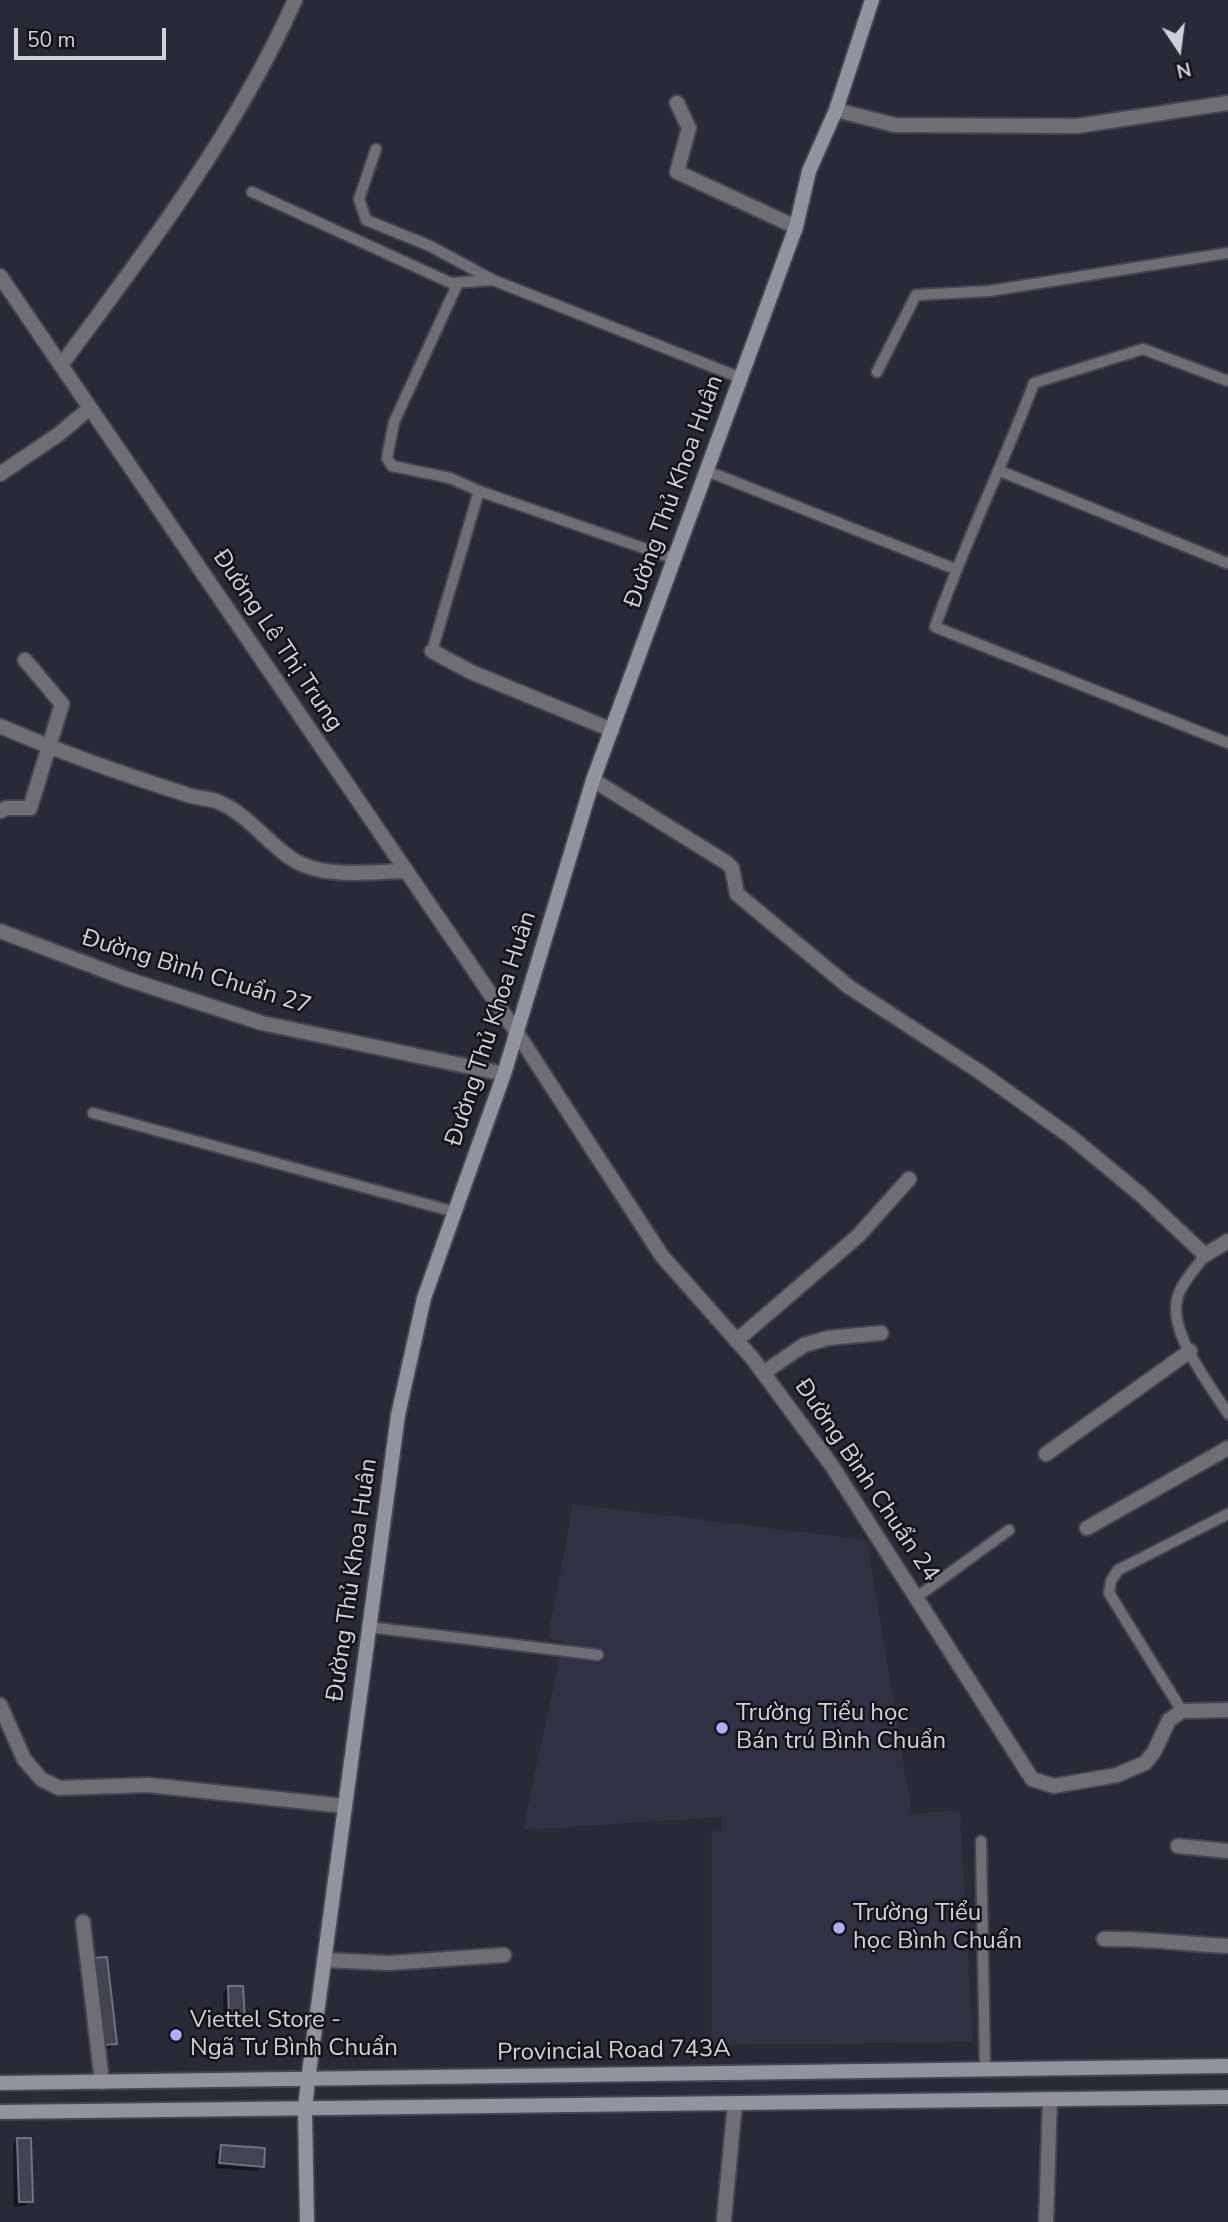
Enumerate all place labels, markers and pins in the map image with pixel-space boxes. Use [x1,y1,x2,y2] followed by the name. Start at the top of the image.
[736,1700,946,1756] place label: Trường Tiểu học Bán trú Bình Chuẩn
[714,1720,730,1736] marker: Trường Tiểu học Bán trú Bình Chuẩn
[853,1900,1022,1956] place label: Trường Tiểu học Bình Chuẩn
[831,1920,847,1936] marker: Trường Tiểu học Bình Chuẩn
[190,2007,398,2063] place label: Viettel Store - Ngã Tư Bình Chuẩn
[168,2027,184,2043] marker: Viettel Store - Ngã Tư Bình Chuẩn

